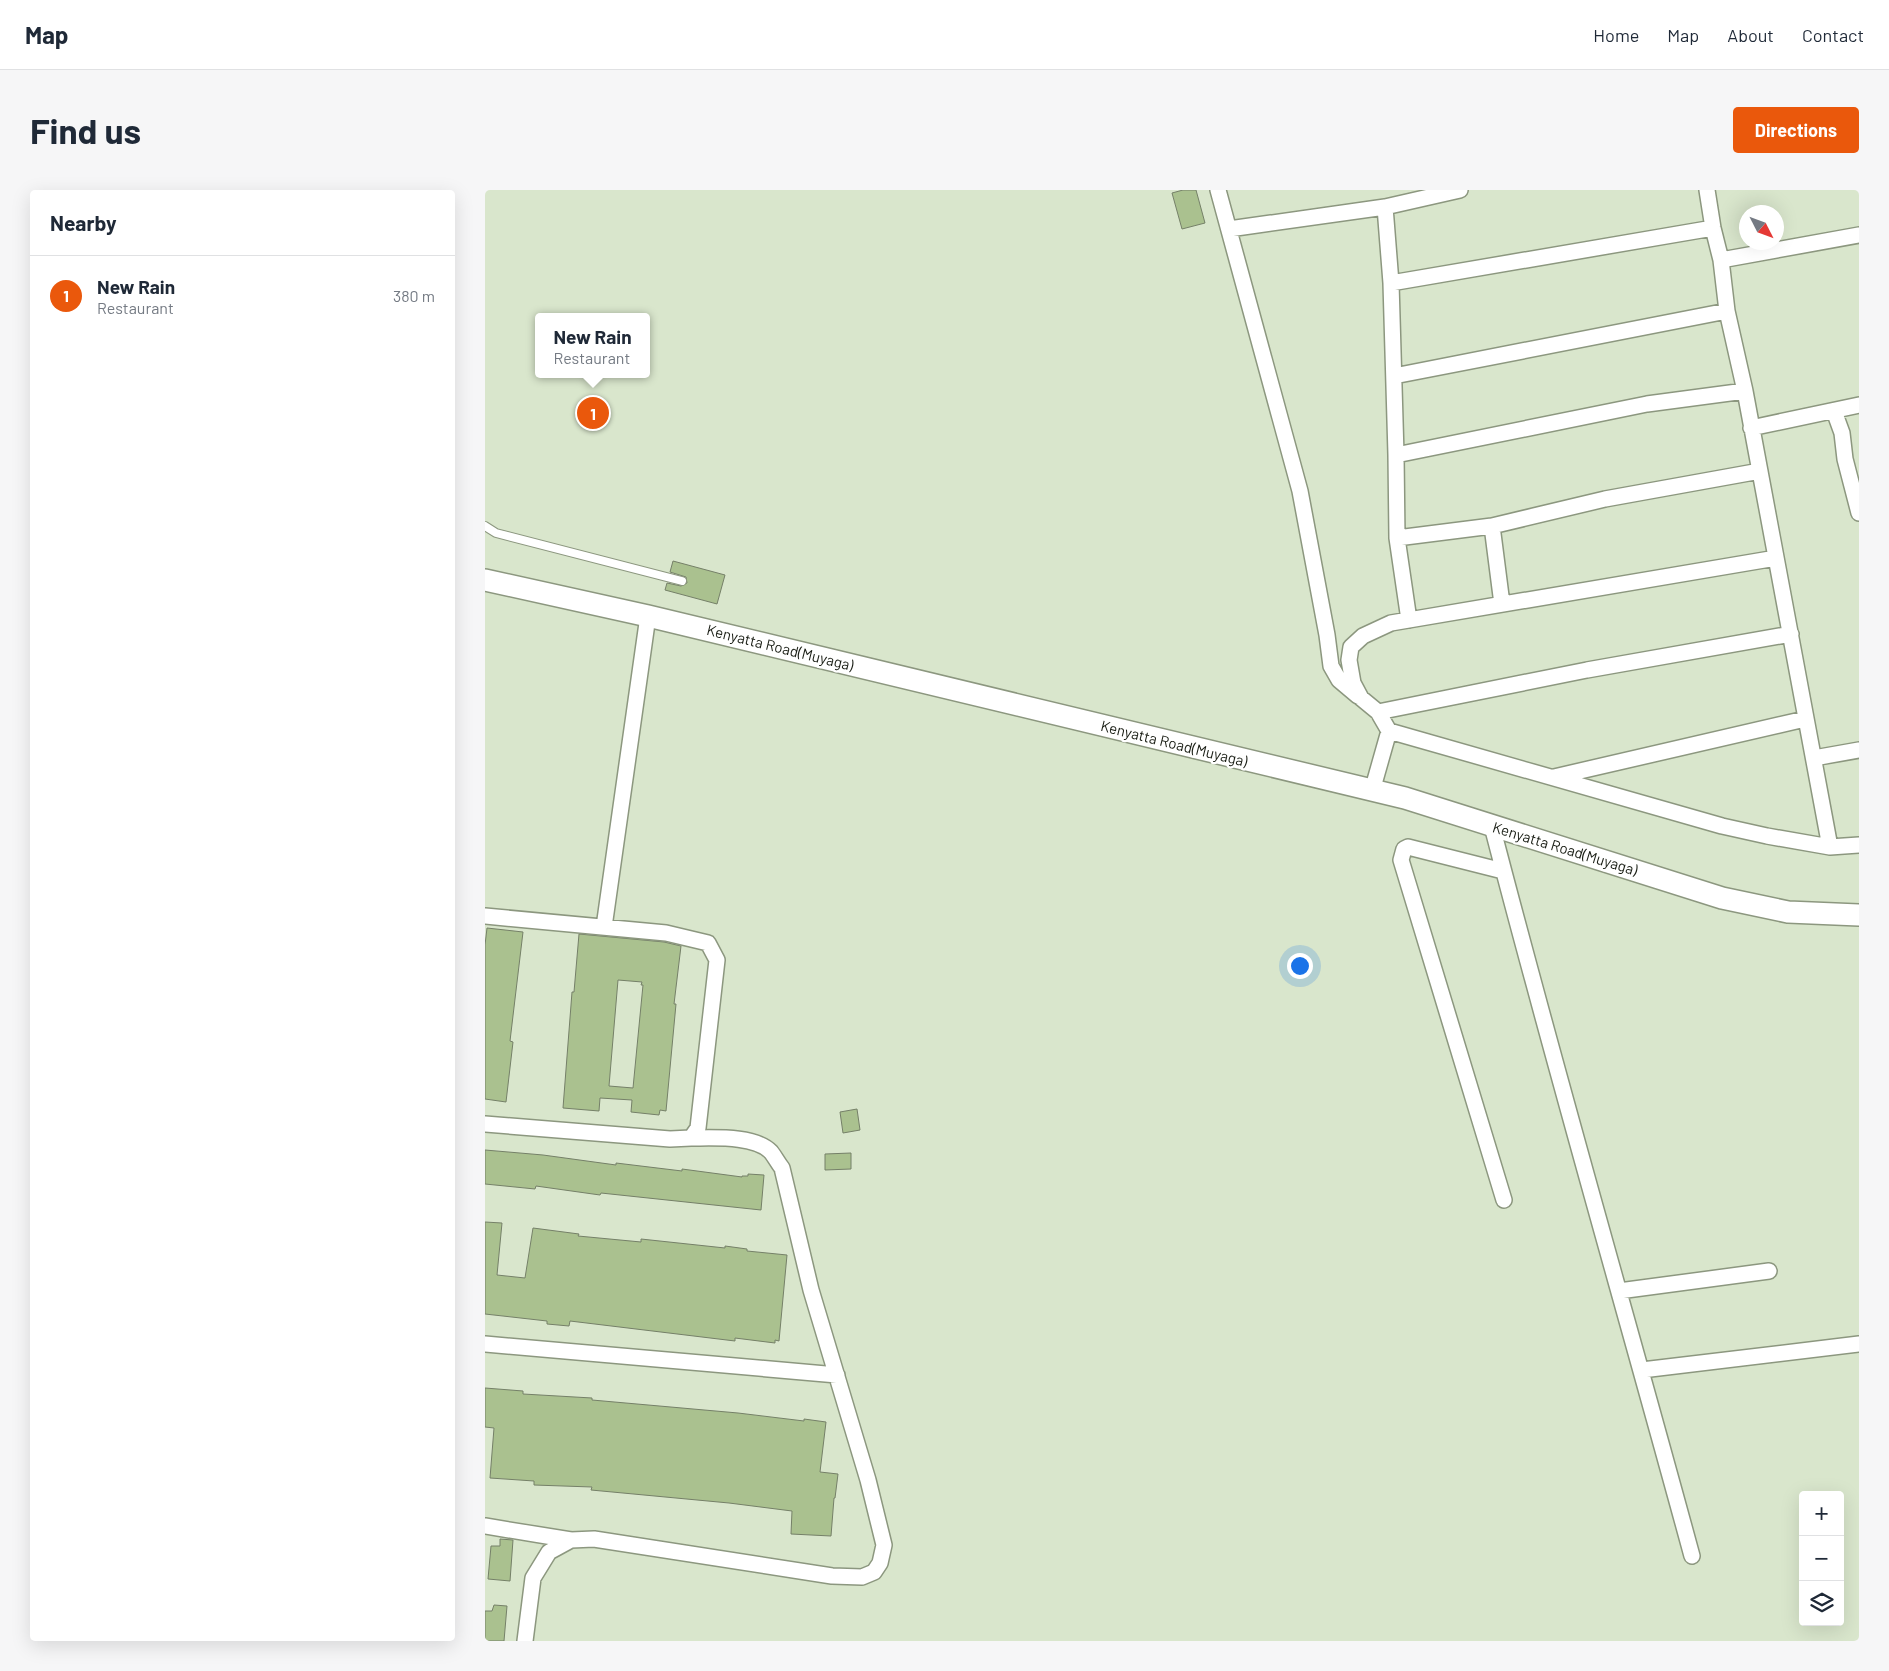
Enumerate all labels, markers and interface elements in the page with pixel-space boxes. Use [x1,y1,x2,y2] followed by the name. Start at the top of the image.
[25,20,68,49] text: Map
[1593,24,1639,46] text: Home
[1667,24,1699,46] text: Map
[1727,24,1774,46] text: About
[1802,24,1864,46] text: Contact
[1733,107,1859,153] button: Directions
[30,109,141,151] text: Find us
[1739,205,1784,250] north arrow
[50,210,116,235] text: Nearby
[97,275,175,298] text: New Rain
[63,286,69,305] text: 1
[393,286,435,305] text: 380 m
[97,298,174,317] text: Restaurant
[535,313,650,378] popup
[553,325,632,348] text: New Rain
[553,348,630,367] text: Restaurant
[577,394,609,432] pin: 1
[705,620,856,674] street label: Kenyatta Road(Muyaga)
[1099,716,1250,770] street label: Kenyatta Road(Muyaga)
[1491,817,1640,879] street label: Kenyatta Road(Muyaga)
[1287,953,1313,979] your location
[1799,1491,1844,1626] map controls
[1799,1491,1844,1536] button: +
[1799,1536,1844,1581] button: −
[1799,1581,1844,1626] button: layers

